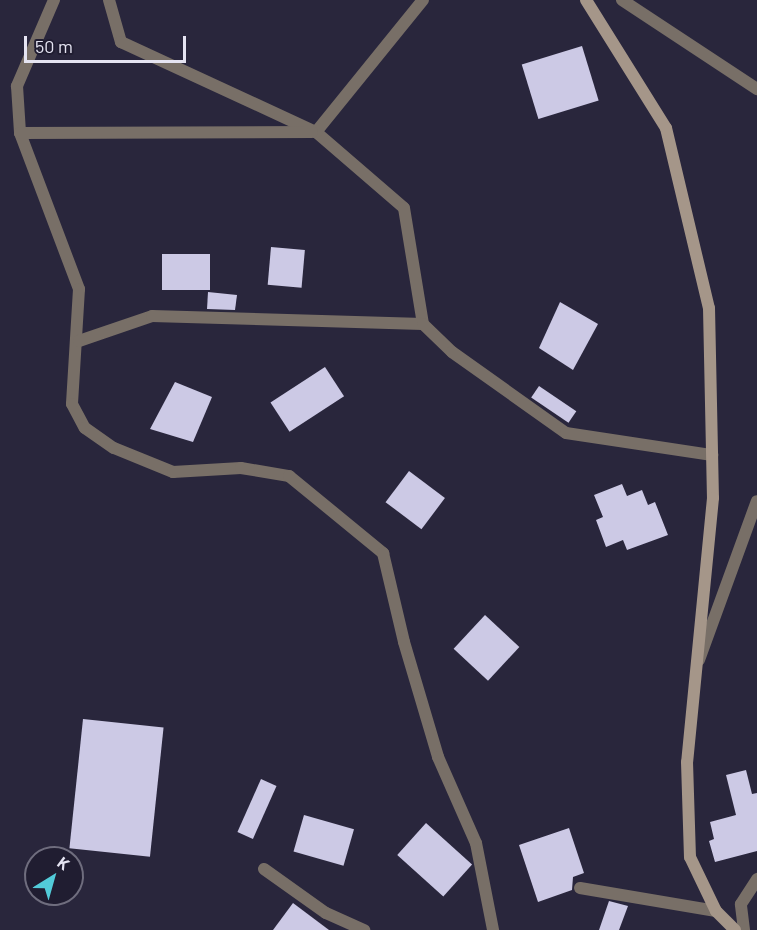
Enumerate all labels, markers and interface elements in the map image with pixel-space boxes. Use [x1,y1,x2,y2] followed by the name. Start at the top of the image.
[27,24,189,62] scale bar
[35,35,73,57] text: 50 m
[24,846,84,906] north arrow
[54,852,74,873] text: K

